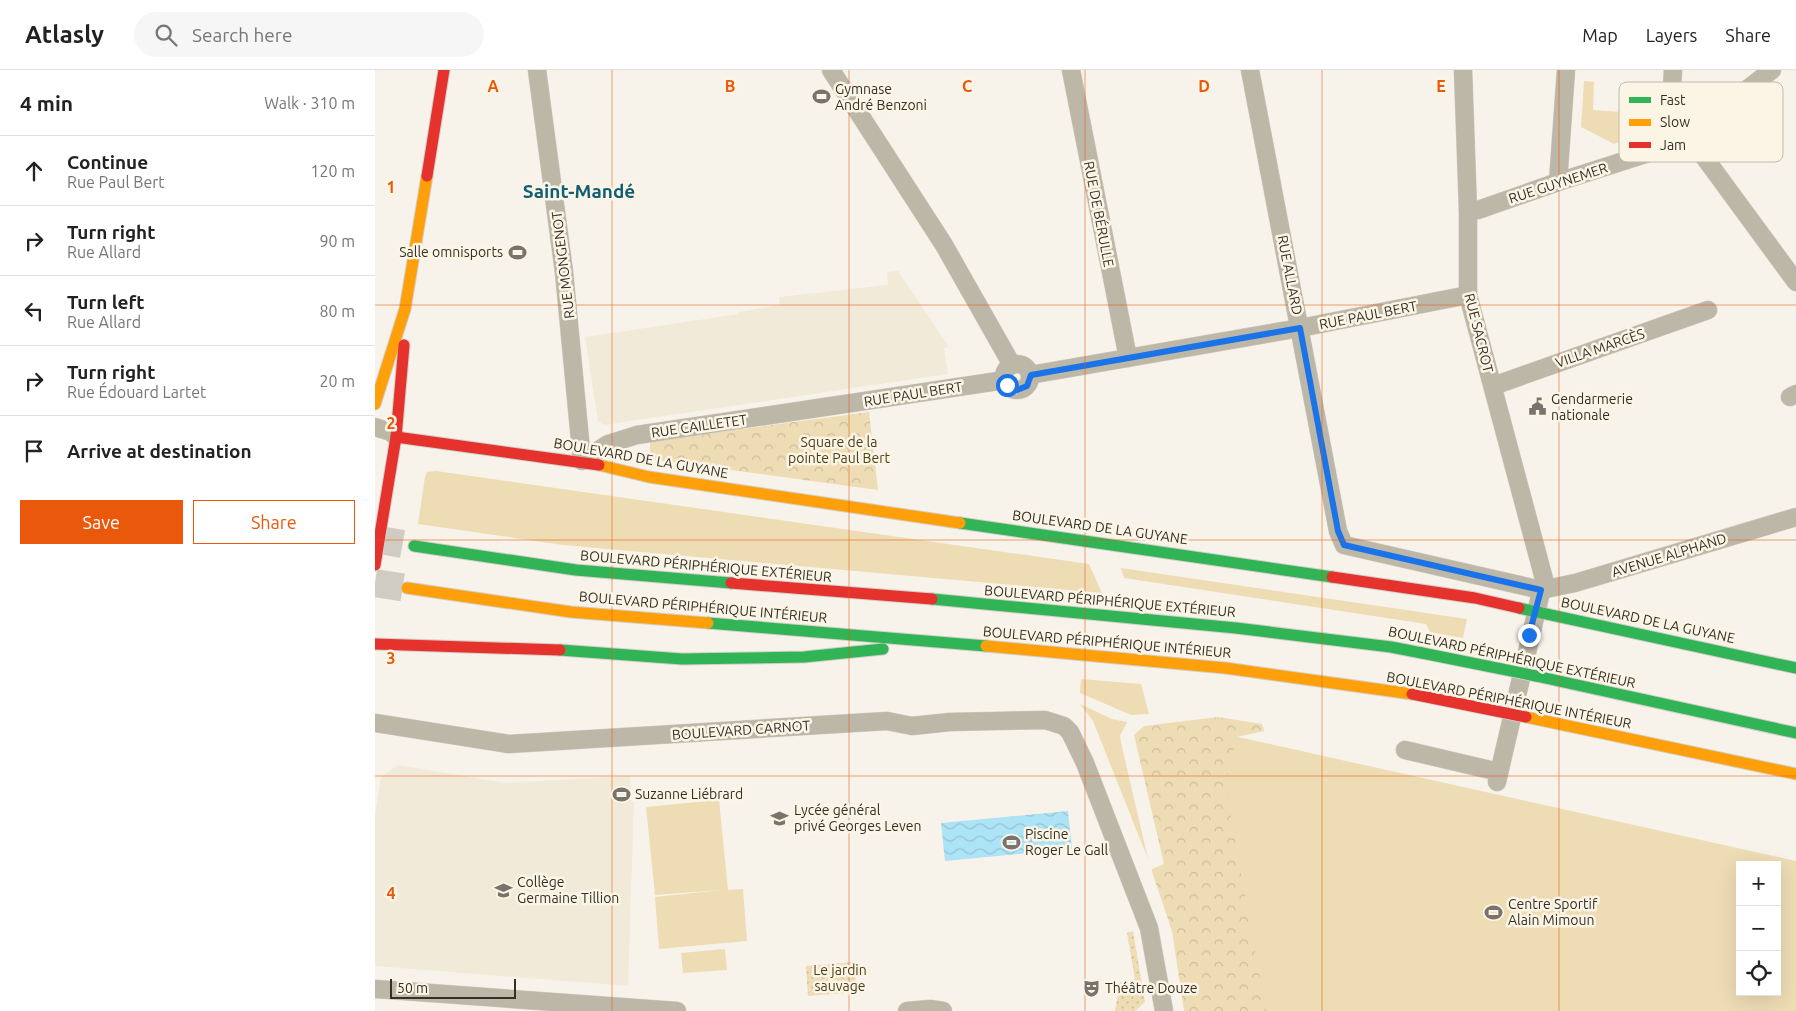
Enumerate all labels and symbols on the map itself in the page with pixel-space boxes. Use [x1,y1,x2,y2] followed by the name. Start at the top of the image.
[487,77,499,95] text: A
[725,77,735,95] text: B
[962,77,972,95] text: C
[1198,77,1210,95] text: D
[1436,77,1446,95] text: E
[835,81,927,113] place label: Gymnase André Benzoni
[1619,82,1783,162] legend
[811,87,831,107] sports icon: Gymnase André Benzoni
[1660,92,1686,108] text: Fast
[1660,114,1690,130] text: Slow
[1660,137,1686,153] text: Jam
[1507,159,1610,207] street label: RUE GUYNEMER
[1081,160,1118,268] street label: RUE DE BÉRULLE
[386,178,396,196] text: 1
[523,180,635,202] district label: Saint-Mandé
[548,210,578,320] street label: RUE MONGENOT
[1274,234,1306,316] street label: RUE ALLARD
[507,242,527,262] sports icon: Salle omnisports
[399,244,503,260] place label: Salle omnisports
[1461,292,1497,375] street label: RUE SACROT
[1318,298,1418,332] street label: RUE PAUL BERT
[1553,324,1647,371] street label: VILLA MARCÈS
[996,374,1019,397] route start
[863,378,964,410] street label: RUE PAUL BERT
[1551,391,1633,423] place label: Gendarmerie nationale
[1527,397,1547,417] public building icon: Gendarmerie nationale
[650,411,748,441] street label: RUE CAILLETET
[386,414,396,432] text: 2
[788,434,890,466] park label: Square de la pointe Paul Bert
[552,435,730,481] street label: BOULEVARD DE LA GUYANE
[1011,507,1189,547] street label: BOULEVARD DE LA GUYANE
[1610,530,1728,580] street label: AVENUE ALPHAND
[580,546,833,585] street label: BOULEVARD PÉRIPHÉRIQUE EXTÉRIEUR
[984,581,1237,620] street label: BOULEVARD PÉRIPHÉRIQUE EXTÉRIEUR
[578,587,828,626] street label: BOULEVARD PÉRIPHÉRIQUE INTÉRIEUR
[1560,594,1736,646] street label: BOULEVARD DE LA GUYANE
[982,622,1232,661] street label: BOULEVARD PÉRIPHÉRIQUE INTÉRIEUR
[1387,622,1638,691] street label: BOULEVARD PÉRIPHÉRIQUE EXTÉRIEUR
[1518,624,1541,647] route end
[386,649,396,667] text: 3
[1385,667,1633,732] street label: BOULEVARD PÉRIPHÉRIQUE INTÉRIEUR
[671,717,811,743] street label: BOULEVARD CARNOT
[611,784,631,804] sports icon: Suzanne Liébrard
[635,786,743,802] place label: Suzanne Liébrard
[794,802,922,834] place label: Lycée général privé Georges Leven
[770,808,790,828] school or university icon: Lycée général privé Georges Leven
[1025,826,1108,858] place label: Piscine Roger Le Gall
[1001,832,1021,852] sports icon: Piscine Roger Le Gall
[517,874,619,906] place label: Collège Germaine Tillion
[493,880,513,900] school or university icon: Collège Germaine Tillion
[386,884,396,902] text: 4
[1508,896,1598,928] place label: Centre Sportif Alain Mimoun
[1484,902,1504,922] sports icon: Centre Sportif Alain Mimoun
[813,962,867,994] park label: Le jardin sauvage
[390,976,516,999] scale bar
[1081,978,1101,998] theatre icon: Théâtre Douze
[1105,980,1198,996] place label: Théâtre Douze

